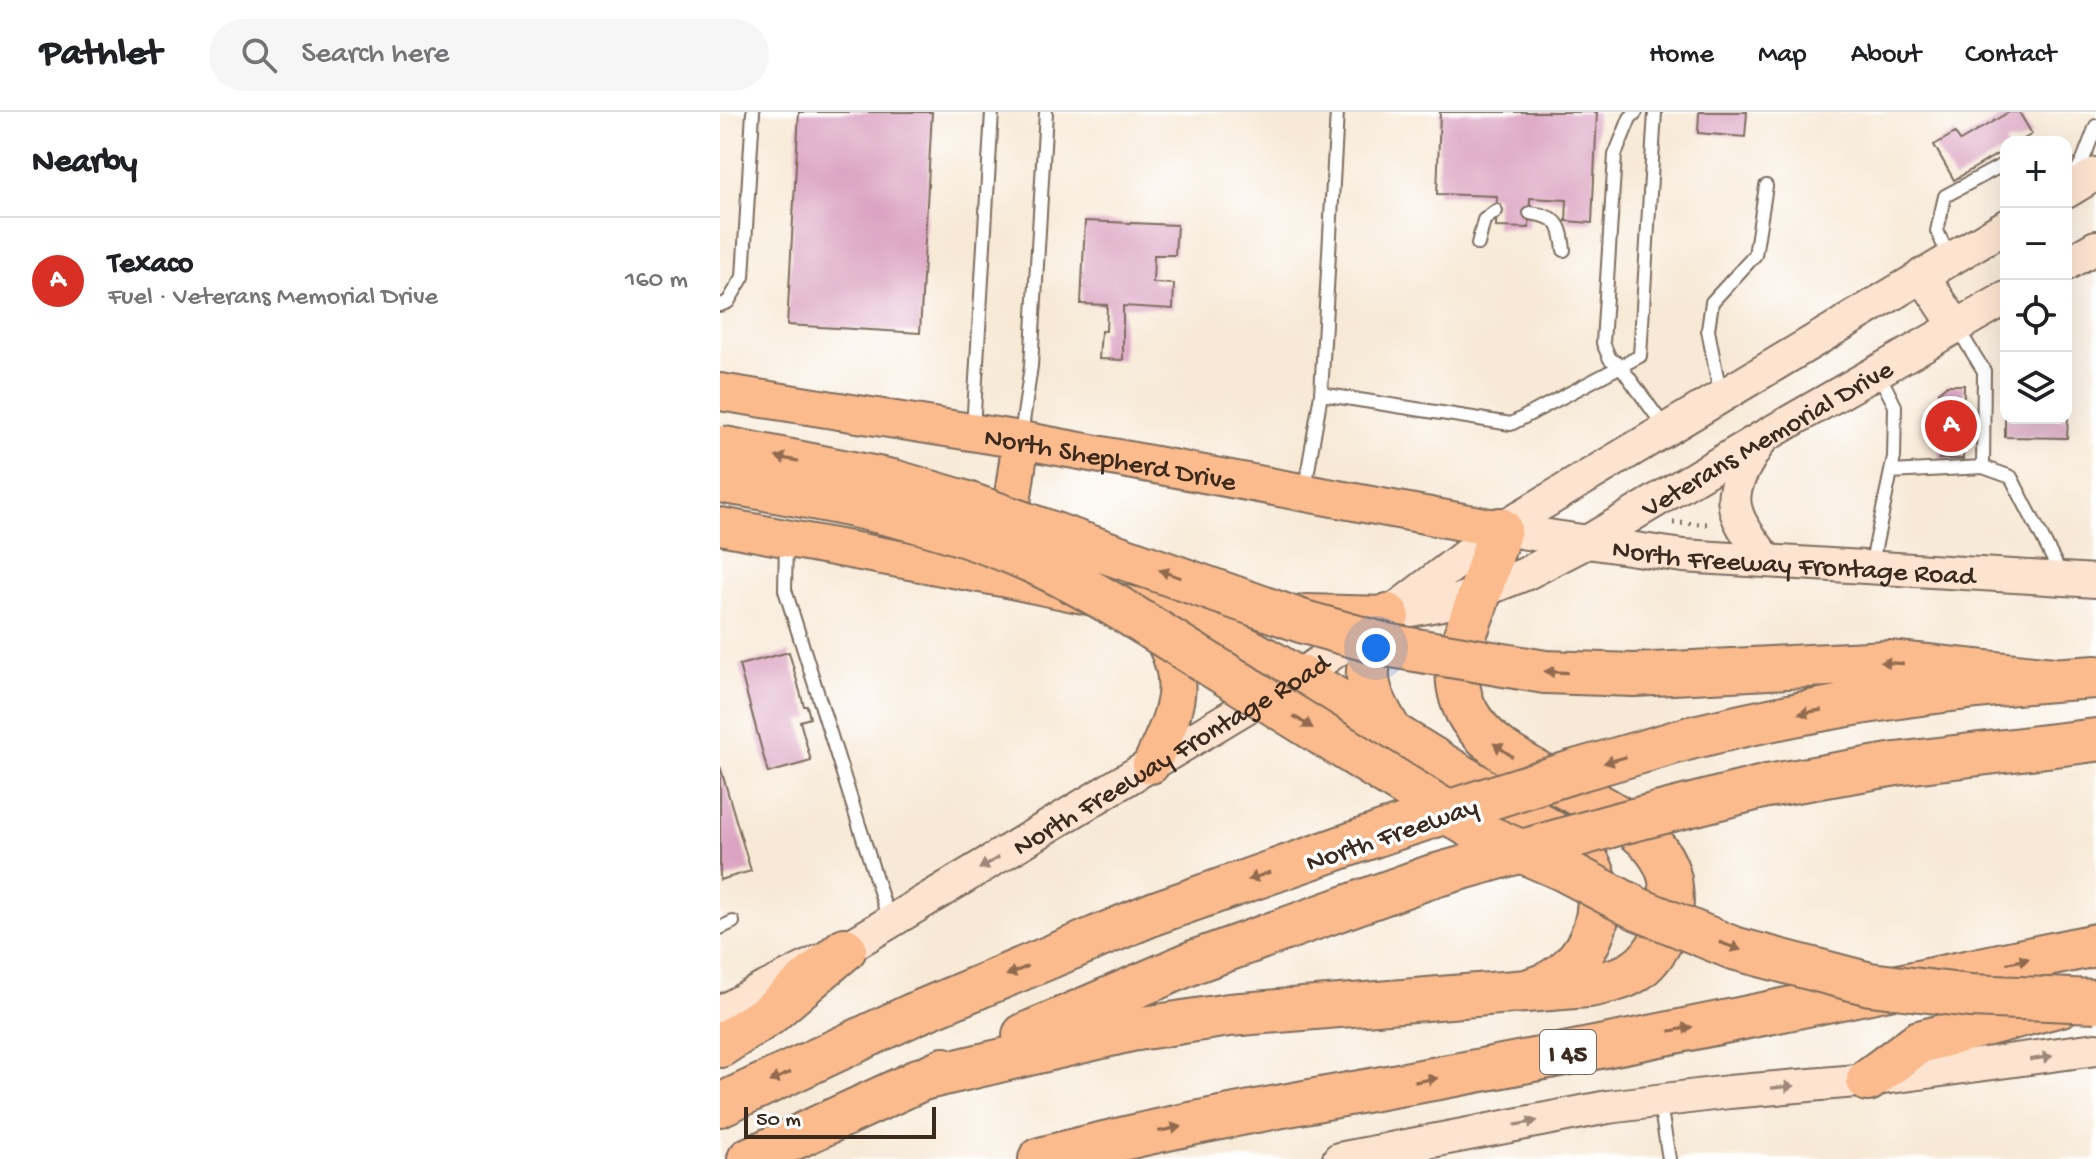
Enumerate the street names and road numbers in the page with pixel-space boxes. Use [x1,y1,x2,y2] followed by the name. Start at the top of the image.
[1636,354,1900,527] street label: Veterans Memorial Drive
[981,422,1239,501] street label: North Shepherd Drive
[1610,534,1979,595] street label: North Freeway Frontage Road
[1008,647,1339,865] street label: North Freeway Frontage Road
[1302,791,1483,881] street label: North Freeway
[1540,1030,1596,1074] road number: I 45

